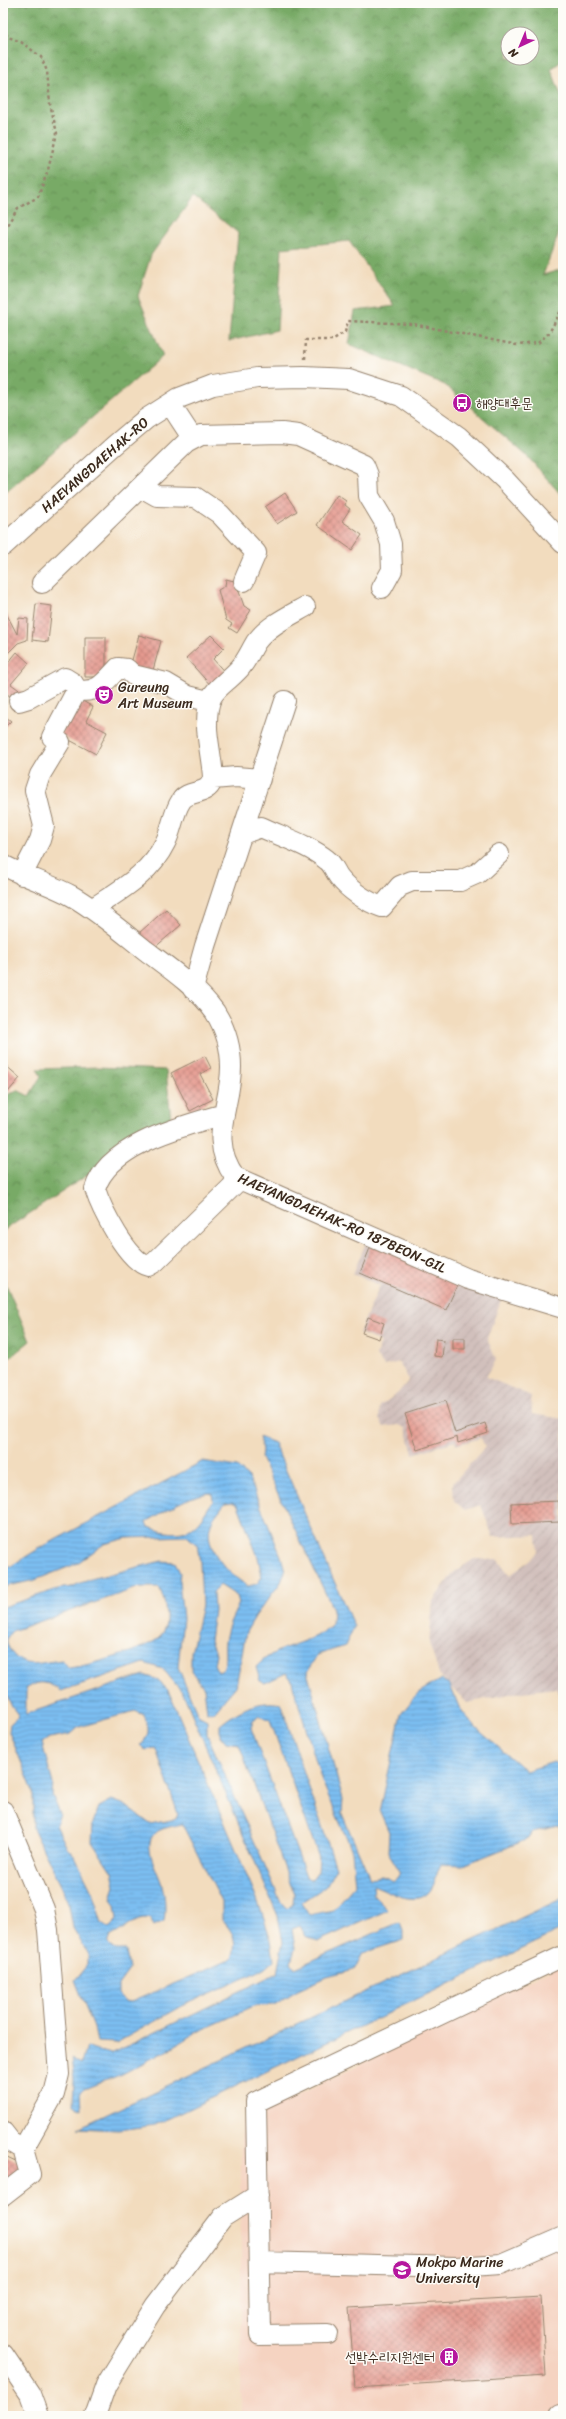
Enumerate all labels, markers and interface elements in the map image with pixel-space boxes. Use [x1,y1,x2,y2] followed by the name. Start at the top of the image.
[500,26,540,66] north arrow
[504,43,523,63] text: N
[476,391,532,416] place label: 해양대후문
[451,392,473,414] bus stop icon: 해양대후문
[35,411,155,519] street label: HAEYANGDAEHAK-RO
[117,675,193,716] place label: Gureung Art Museum
[93,684,115,706] theatre icon: Gureung Art Museum
[234,1166,451,1281] street label: HAEYANGDAEHAK-RO 187BEON-GIL
[416,2250,503,2291] place label: Mokpo Marine University
[391,2259,413,2281] school or university icon: Mokpo Marine University
[345,2345,435,2370] place label: 선박수리지원센터
[438,2346,460,2368] building icon: 선박수리지원센터

